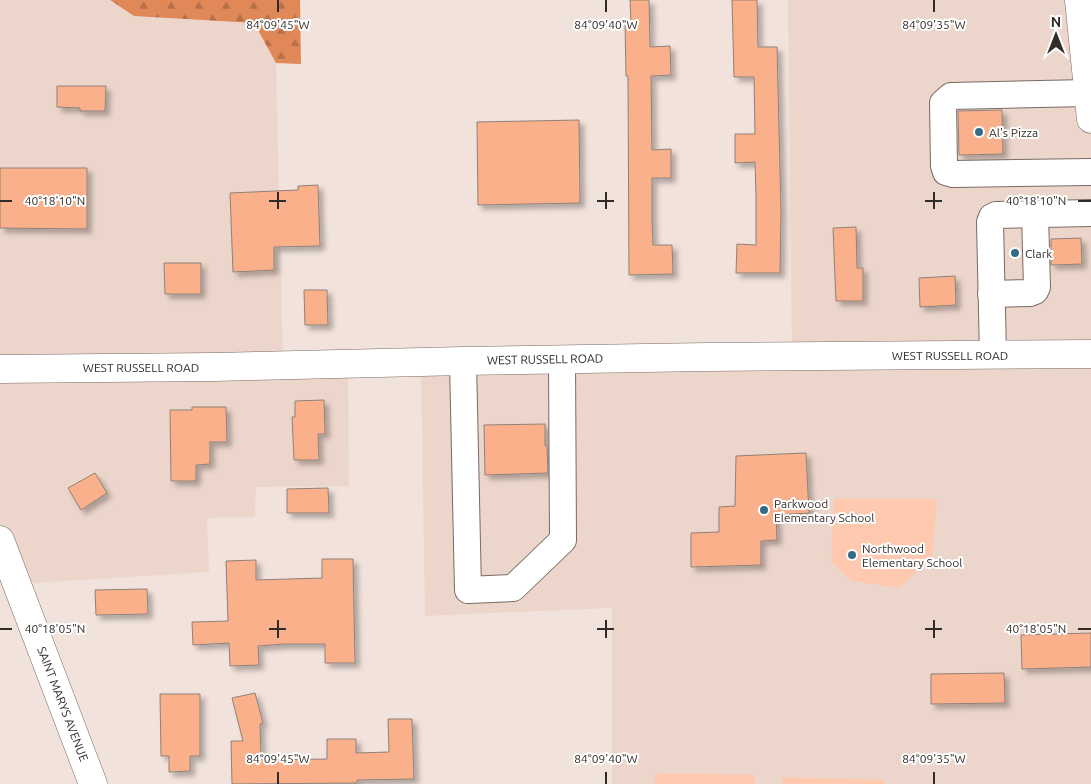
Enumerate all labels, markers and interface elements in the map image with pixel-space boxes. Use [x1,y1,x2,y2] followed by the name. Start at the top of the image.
[1031,10,1081,60] north arrow
[1051,14,1061,30] text: N
[246,18,310,31] text: 84°09'45"W
[574,18,638,31] text: 84°09'40"W
[902,18,966,31] text: 84°09'35"W
[973,126,985,138] marker: Al's Pizza
[989,126,1038,139] place label: Al's Pizza
[25,194,85,207] text: 40°18'10"N
[1006,194,1066,207] text: 40°18'10"N
[1009,247,1021,259] marker: Clark
[1025,247,1052,260] place label: Clark
[892,349,1008,362] street label: WEST RUSSELL ROAD
[487,351,603,367] street label: WEST RUSSELL ROAD
[83,361,199,374] street label: WEST RUSSELL ROAD
[774,497,874,524] place label: Parkwood Elementary School
[758,504,770,516] marker: Parkwood Elementary School
[862,542,962,569] place label: Northwood Elementary School
[846,549,858,561] marker: Northwood Elementary School
[25,622,85,635] text: 40°18'05"N
[1006,622,1066,635] text: 40°18'05"N
[35,645,91,763] street label: SAINT MARYS AVENUE
[246,752,310,765] text: 84°09'45"W
[574,752,638,765] text: 84°09'40"W
[902,752,966,765] text: 84°09'35"W

